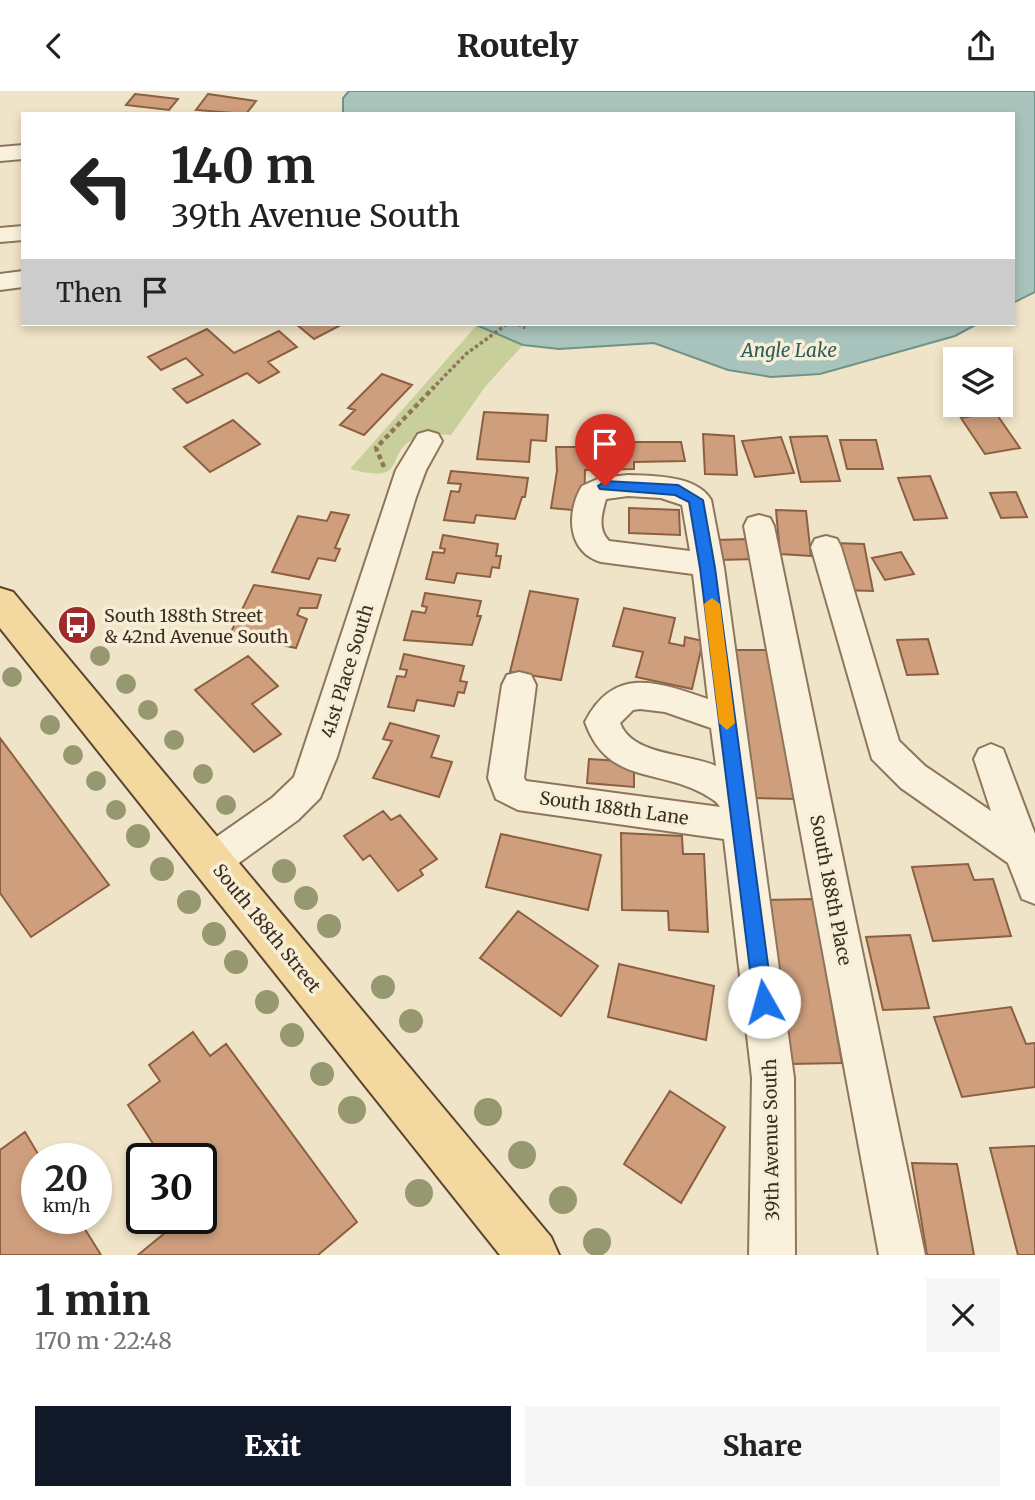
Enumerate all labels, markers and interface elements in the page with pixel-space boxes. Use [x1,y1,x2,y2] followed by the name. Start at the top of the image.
[457,26,578,66] text: Routely
[35,27,73,65] icon: back
[962,27,1000,65] icon: share
[171,135,315,196] text: 140 m
[56,140,147,231] icon: left
[171,196,460,236] text: 39th Avenue South
[136,273,174,311] icon: arrive
[56,276,122,309] text: Then
[739,338,837,362] water label: Angle Lake
[943,347,1013,417] map controls
[943,347,1013,417] button: layers
[575,414,635,486] pin
[586,425,624,463] icon: arrive
[316,601,378,741] street label: 41st Place South
[56,604,98,646] bus stop icon: South 188th Street & 42nd Avenue South
[104,604,289,648] place label: South 188th Street & 42nd Avenue South
[538,786,690,830] street label: South 188th Lane
[805,813,857,967] street label: South 188th Place
[208,859,326,997] street label: South 188th Street
[727,965,801,1039] position arrow
[758,1058,784,1221] street label: 39th Avenue South
[126,1143,217,1234] speed limit sign: 30
[45,1157,88,1201] text: 20
[43,1194,90,1217] text: km/h
[35,1274,150,1326] text: 1 min
[926,1278,1000,1352] button: close
[35,1326,172,1355] text: 170 m · 22:48
[35,1406,511,1486] button: Exit
[525,1406,1000,1486] button: Share

